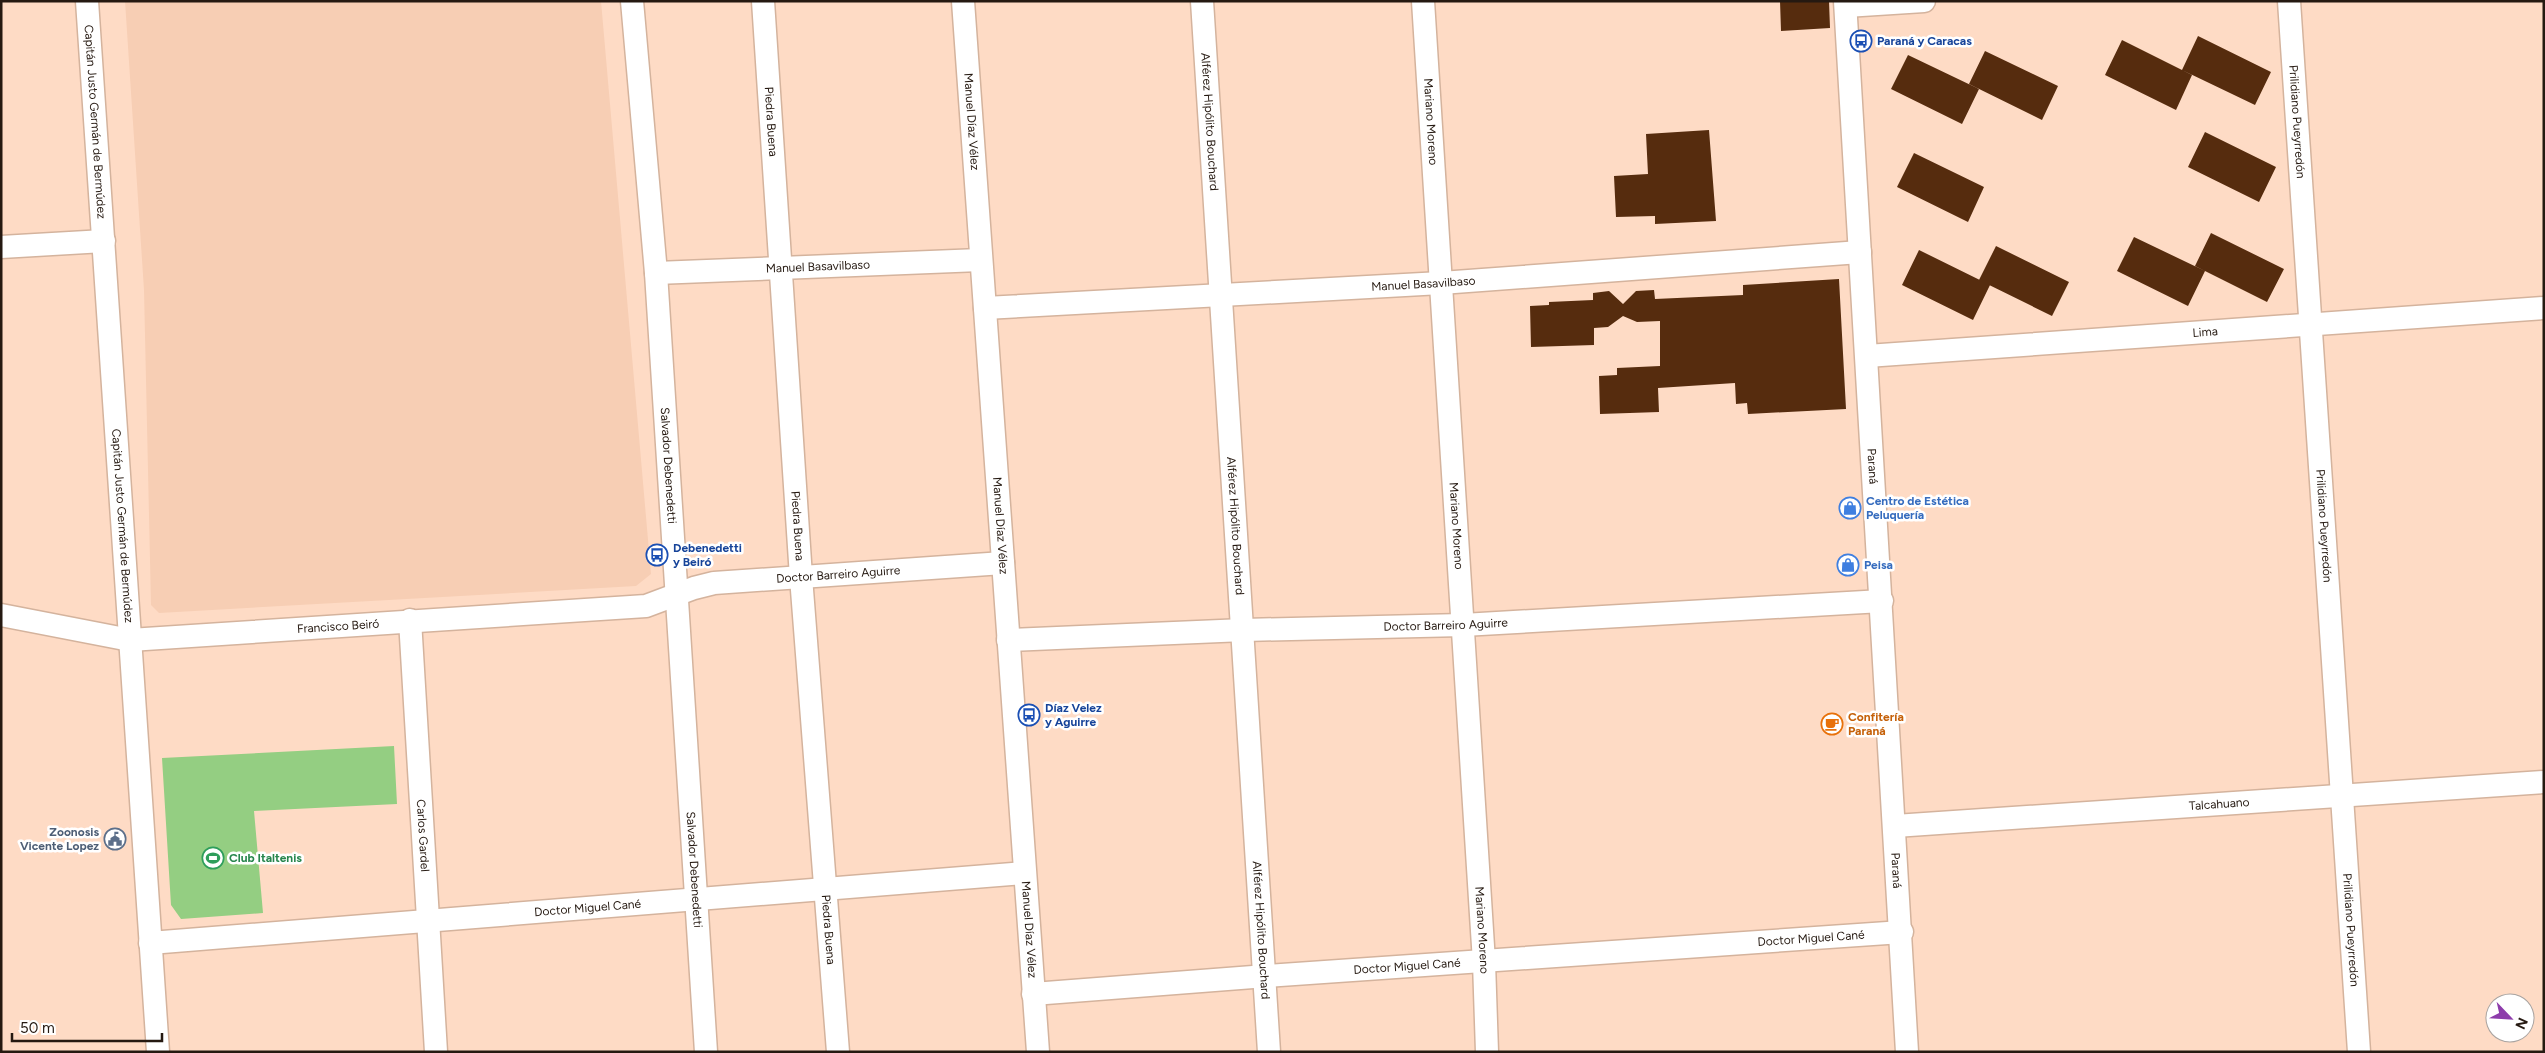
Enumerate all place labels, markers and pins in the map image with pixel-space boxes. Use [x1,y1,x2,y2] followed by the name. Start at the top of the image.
[1849,29,1873,53] bus stop icon: Paraná y Caracas
[1877,34,1972,48] place label: Paraná y Caracas
[1866,494,1969,522] place label: Centro de Estética Peluquería
[1838,496,1862,520] shop icon: Centro de Estética Peluquería
[673,541,742,569] place label: Debenedetti y Beiró
[645,543,669,567] bus stop icon: Debenedetti y Beiró
[1836,553,1860,577] shop icon: Peisa
[1864,558,1893,572] place label: Peisa
[1045,701,1102,729] place label: Díaz Velez y Aguirre
[1017,703,1041,727] bus stop icon: Díaz Velez y Aguirre
[1848,710,1904,738] place label: Confitería Paraná
[1820,712,1844,736] cafe icon: Confitería Paraná
[20,825,99,853] place label: Zoonosis Vicente Lopez
[103,827,127,851] public building icon: Zoonosis Vicente Lopez
[201,846,225,870] sports icon: Club Italtenis
[229,851,302,865] place label: Club Italtenis

